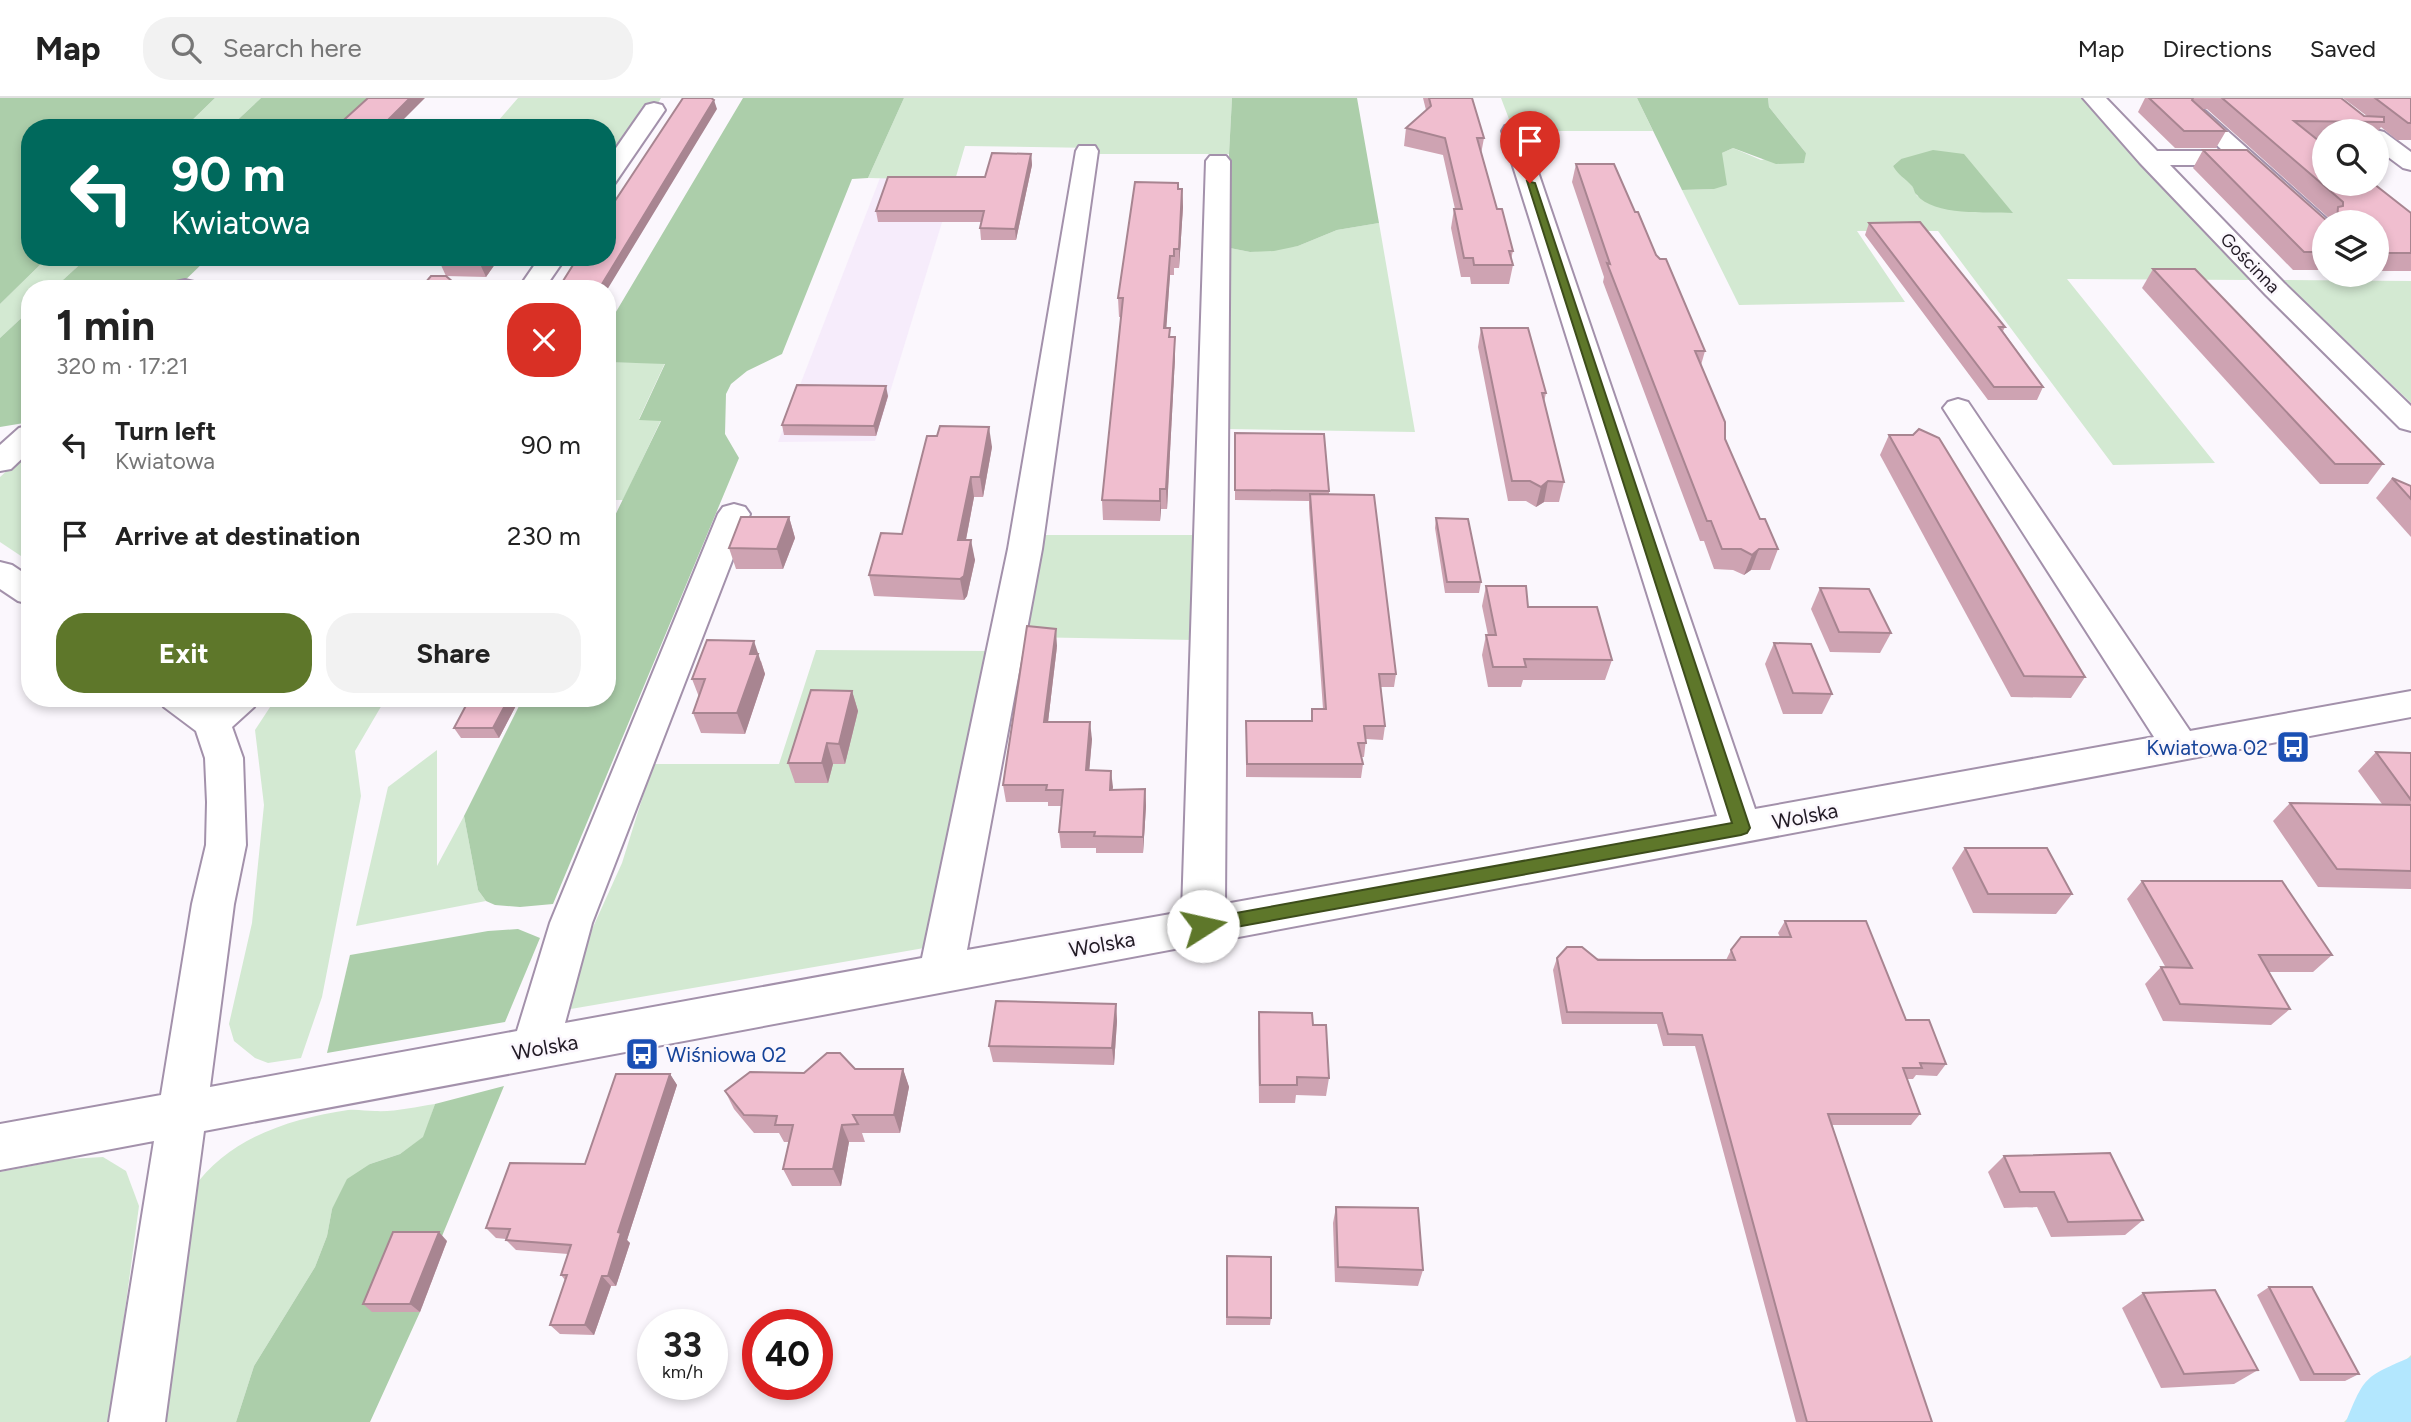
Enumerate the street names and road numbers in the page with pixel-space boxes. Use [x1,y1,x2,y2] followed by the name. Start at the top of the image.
[2216,228,2284,298] street label: Gościnna
[1770,797,1840,835] street label: Wolska
[1067,926,1137,962] street label: Wolska
[510,1029,580,1065] street label: Wolska

